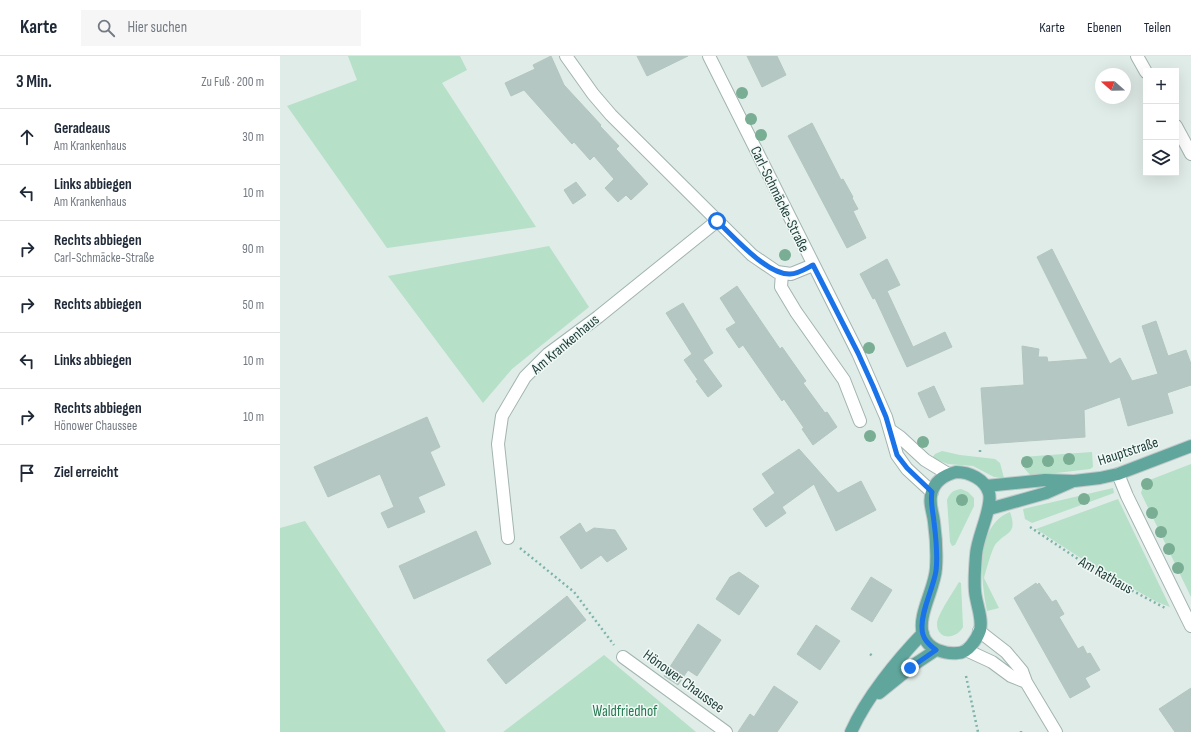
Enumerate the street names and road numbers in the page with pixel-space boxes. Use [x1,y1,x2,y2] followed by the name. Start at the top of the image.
[746,143,813,255] street label: Carl-Schmäcke-Straße
[526,310,603,379] street label: Am Krankenhaus
[1096,433,1161,470] street label: Hauptstraße
[1074,552,1136,599] street label: Am Rathaus
[639,646,728,717] street label: Hönower Chaussee

